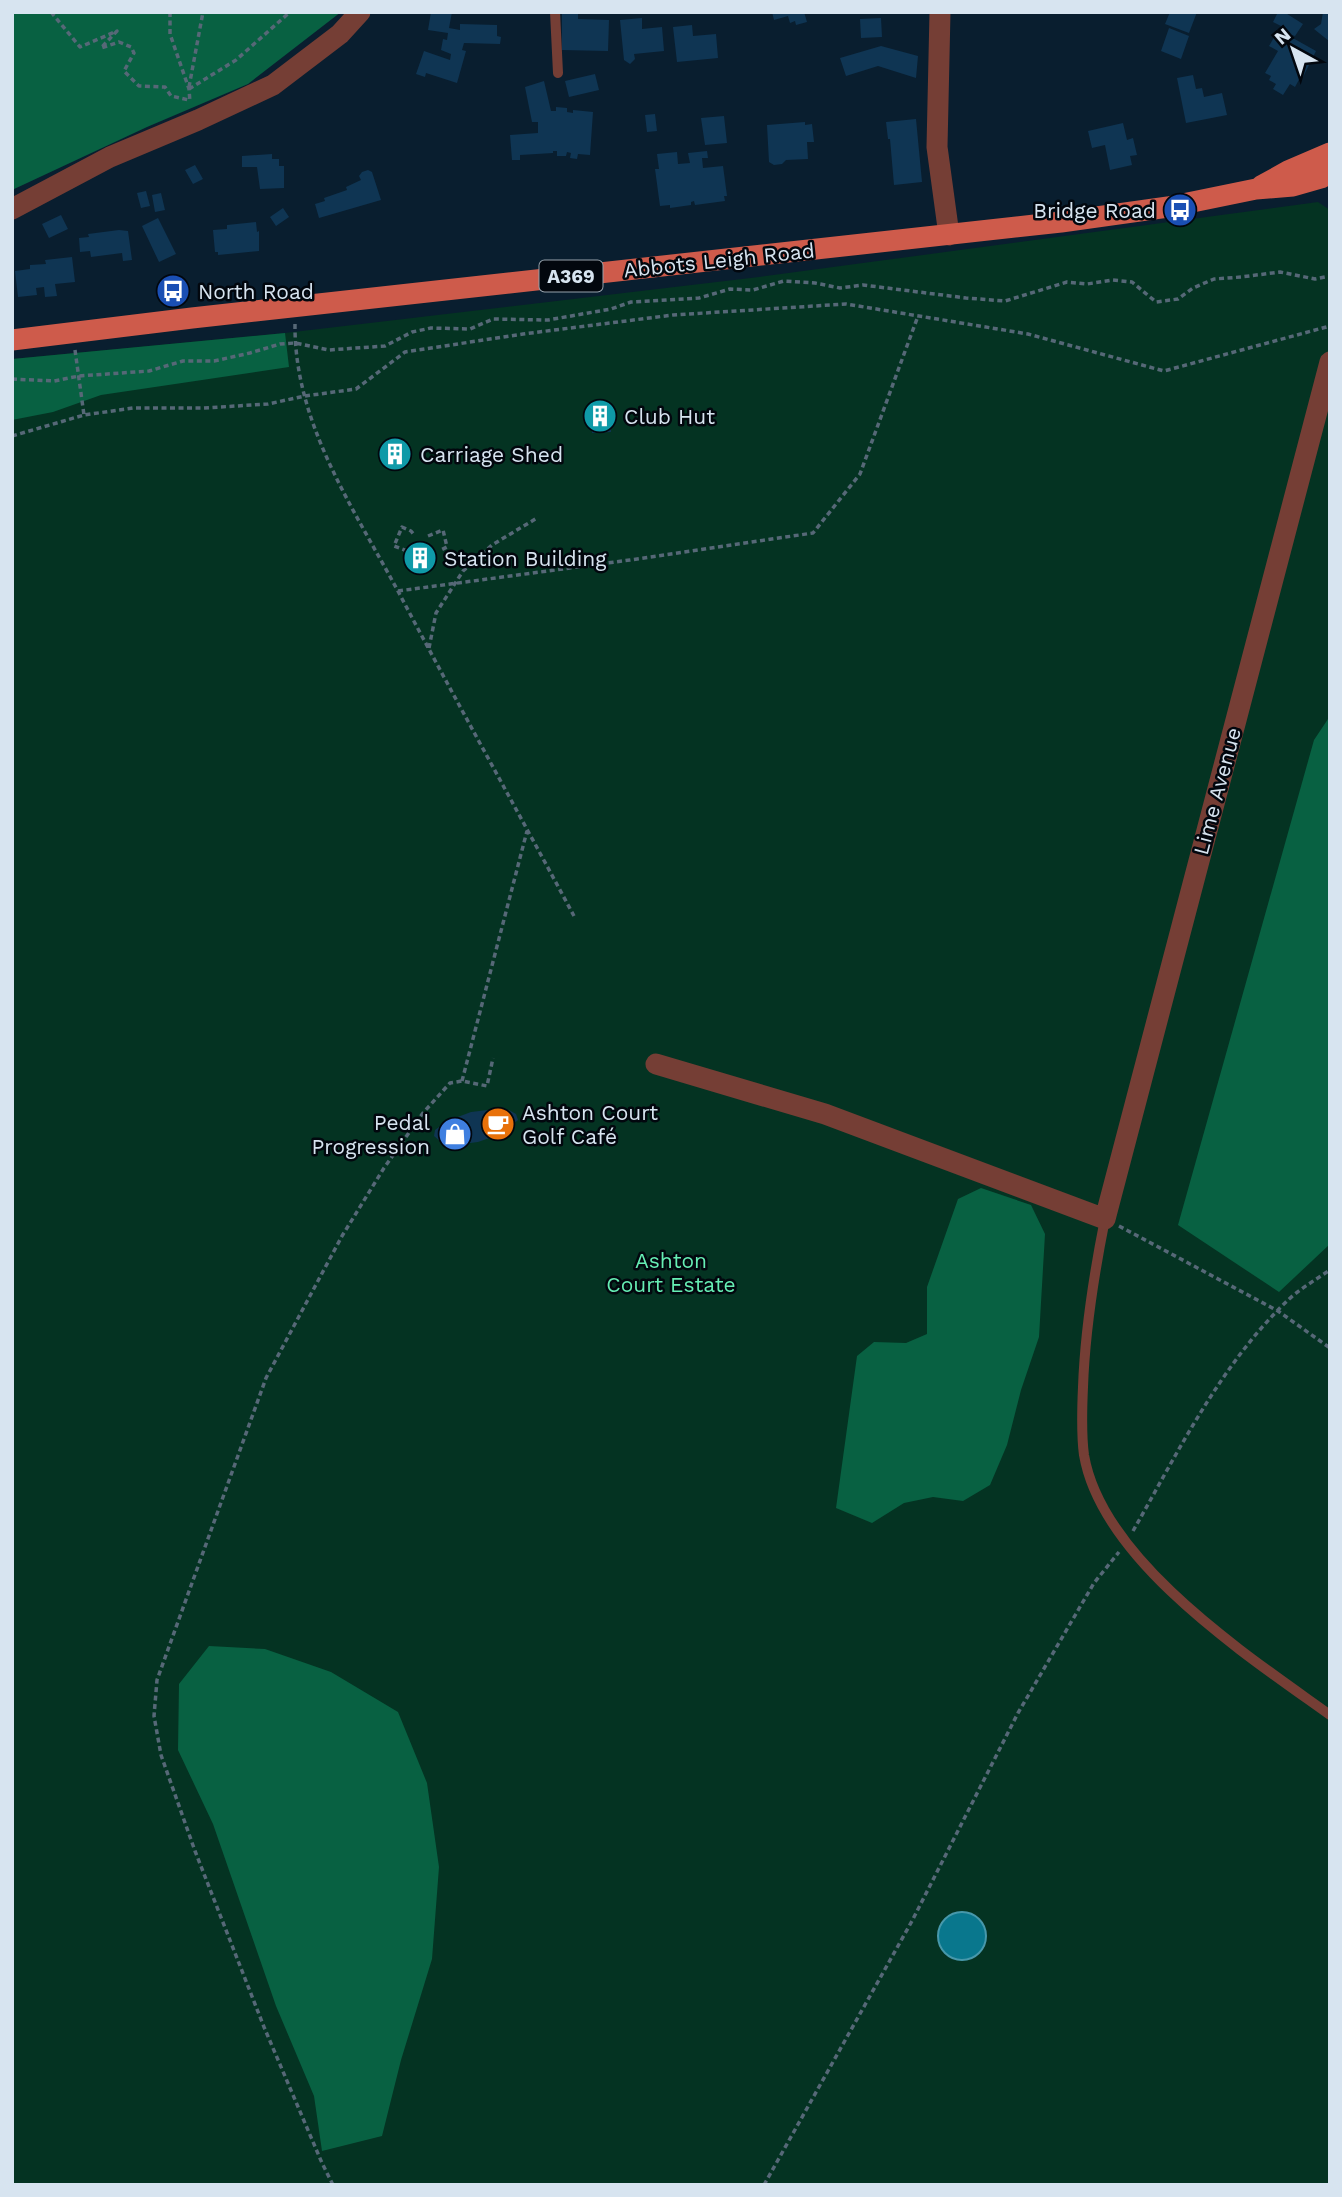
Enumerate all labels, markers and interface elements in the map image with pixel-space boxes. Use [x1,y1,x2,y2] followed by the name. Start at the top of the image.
[1258,14,1328,84] north arrow
[1270,23,1295,50] text: N
[1161,191,1199,229] bus stop icon: Bridge Road
[1033,198,1156,223] place label: Bridge Road
[622,238,816,282] street label: Abbots Leigh Road
[540,260,602,292] road number: A369
[154,272,192,310] bus stop icon: North Road
[198,279,314,304] place label: North Road
[581,397,619,435] building icon: Club Hut
[624,404,715,429] place label: Club Hut
[376,435,414,473] building icon: Carriage Shed
[420,442,563,467] place label: Carriage Shed
[401,539,439,577] building icon: Station Building
[444,546,607,571] place label: Station Building
[1188,725,1246,857] street label: Lime Avenue
[522,1100,658,1149] place label: Ashton Court Golf Café
[479,1105,517,1143] cafe icon: Ashton Court Golf Café
[312,1110,431,1159] place label: Pedal Progression
[436,1115,474,1153] shop icon: Pedal Progression
[606,1248,736,1297] park label: Ashton Court Estate

